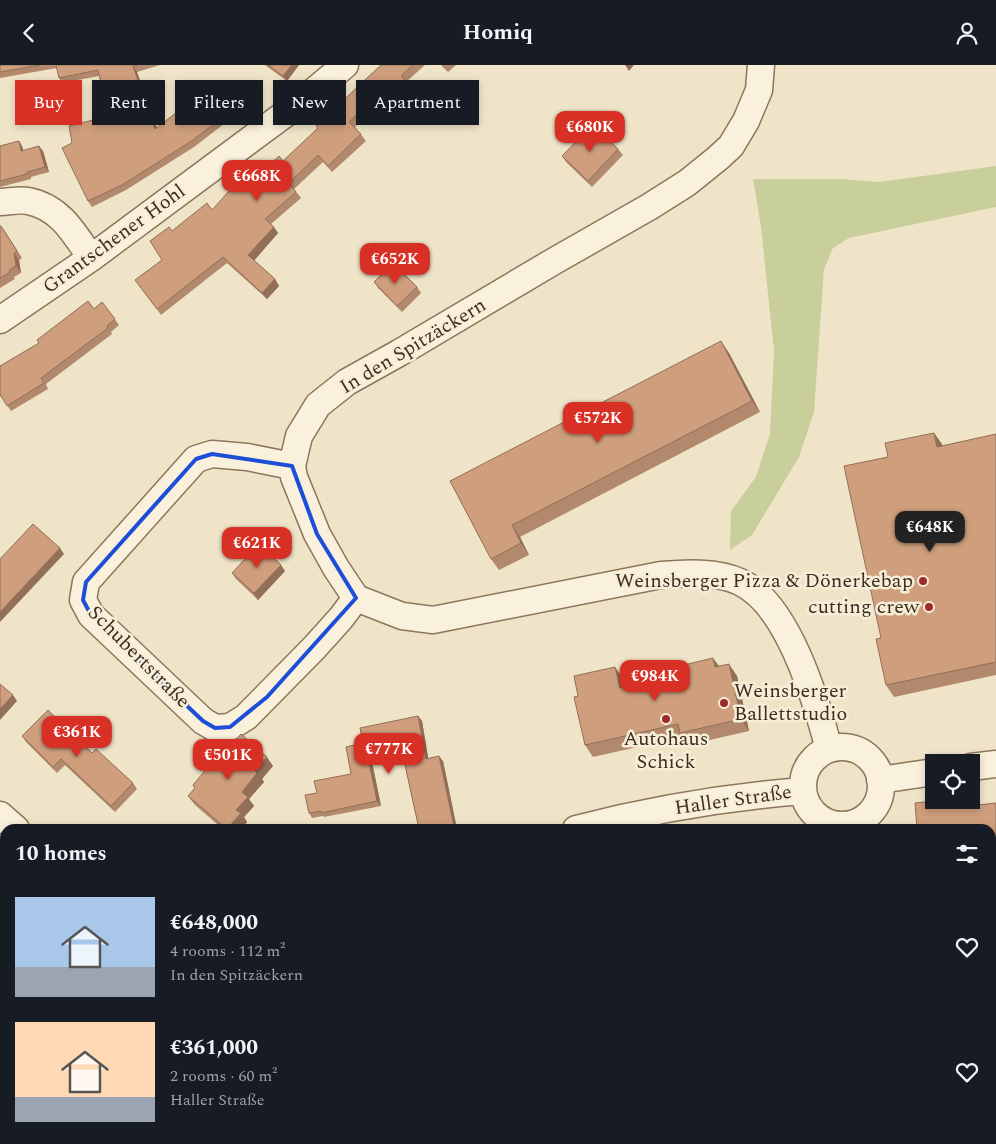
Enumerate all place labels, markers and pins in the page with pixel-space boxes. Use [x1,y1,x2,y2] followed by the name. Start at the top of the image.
[555,111,625,153] pin: €680K
[222,159,292,202] pin: €668K
[360,243,430,285] pin: €652K
[563,401,633,444] pin: €572K
[895,511,965,553] pin: €648K
[222,527,292,569] pin: €621K
[615,566,913,596] place label: Weinsberger Pizza & Dönerkebap
[917,575,929,587] marker: Weinsberger Pizza & Dönerkebap
[808,592,920,622] place label: cutting crew
[923,601,935,613] marker: cutting crew
[620,659,690,702] pin: €984K
[734,676,847,729] place label: Weinsberger Ballettstudio
[718,697,730,709] marker: Weinsberger Ballettstudio
[660,713,672,725] marker: Autohaus Schick
[42,715,112,758] pin: €361K
[624,724,708,777] place label: Autohaus Schick
[354,733,424,775] pin: €777K
[193,739,263,781] pin: €501K

